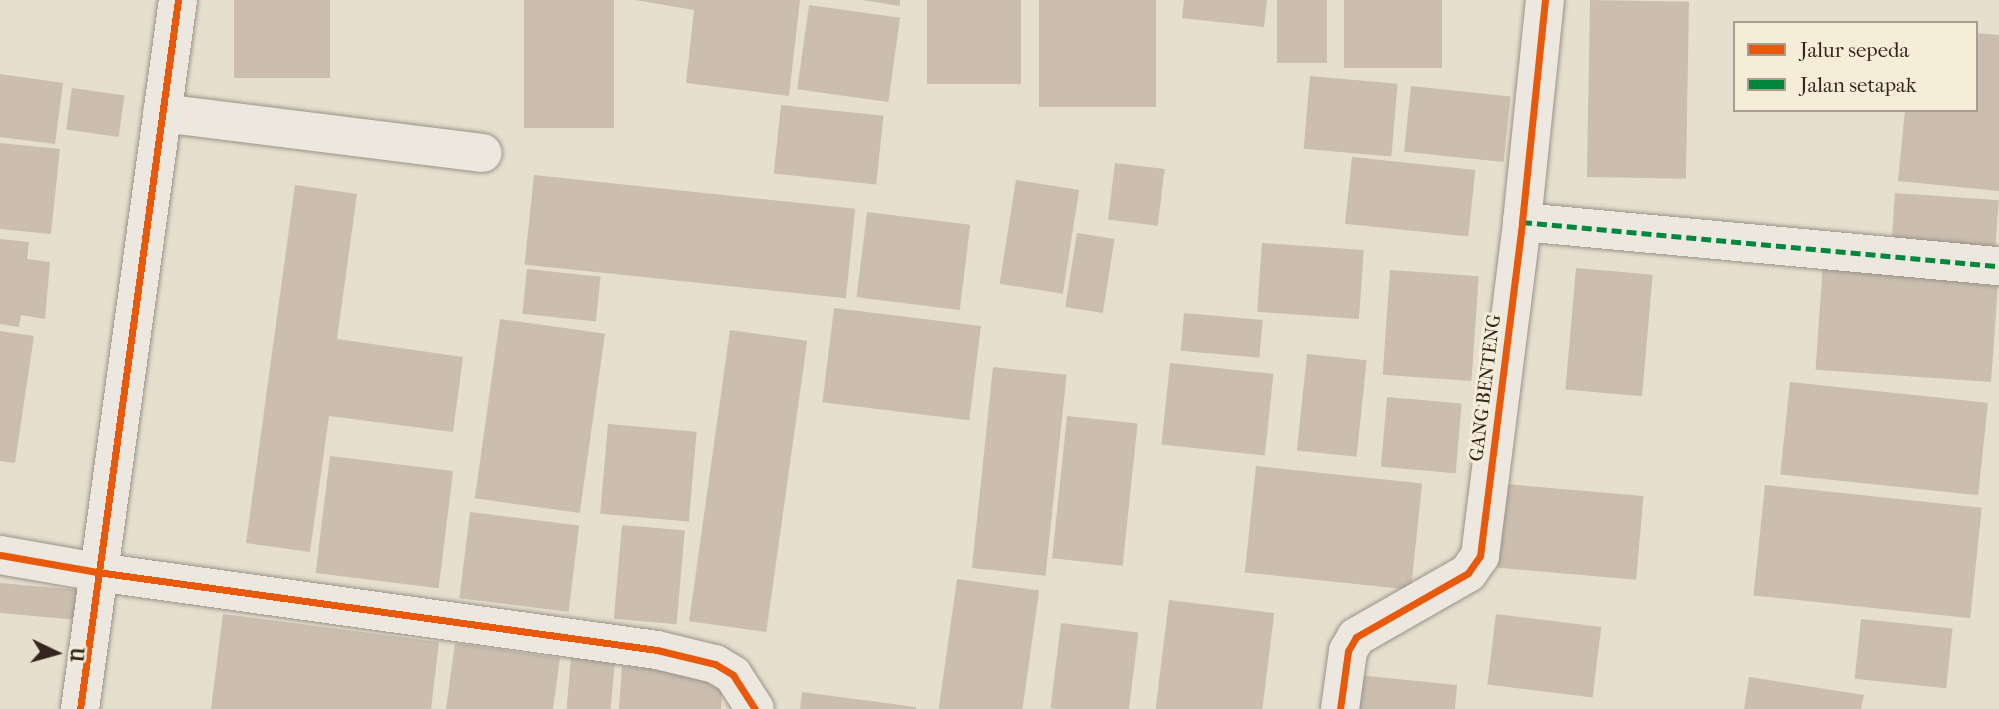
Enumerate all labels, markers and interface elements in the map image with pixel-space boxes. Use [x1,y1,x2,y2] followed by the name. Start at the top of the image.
[1733,21,1978,112] legend
[1800,38,1909,62] text: Jalur sepeda
[1800,73,1917,97] text: Jalan setapak
[1466,313,1506,463] street label: GANG BENTENG
[21,618,91,688] north arrow
[65,647,89,663] text: U

